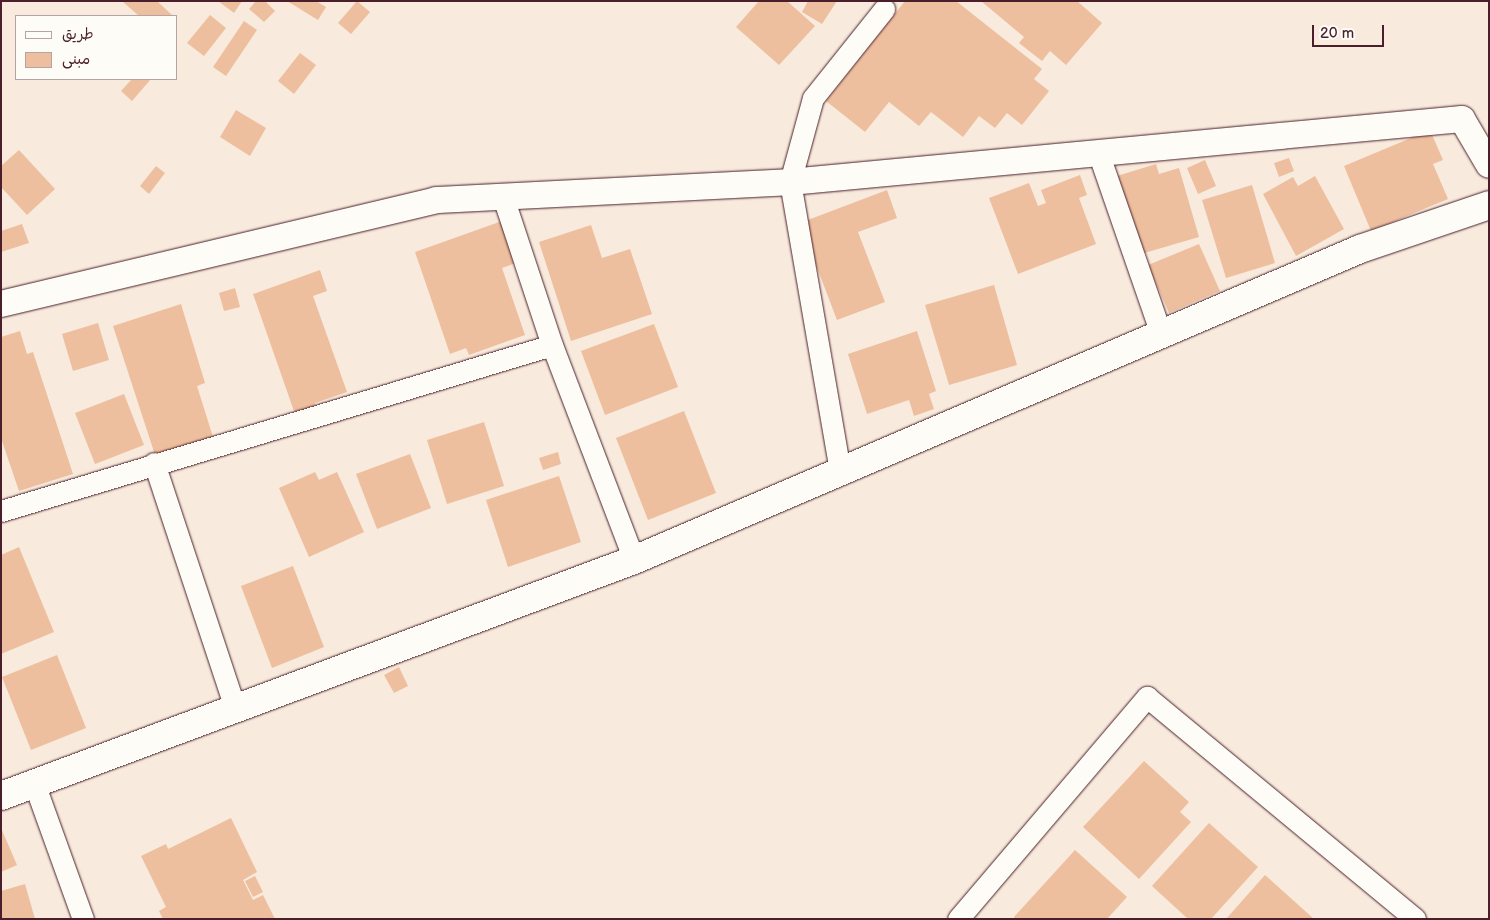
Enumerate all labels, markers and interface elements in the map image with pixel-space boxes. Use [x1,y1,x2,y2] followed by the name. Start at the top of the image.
[15,15,178,80] legend
[1315,15,1388,47] scale bar
[1320,24,1354,43] text: 20 m
[62,25,94,44] text: طريق
[62,50,90,69] text: مبنى

